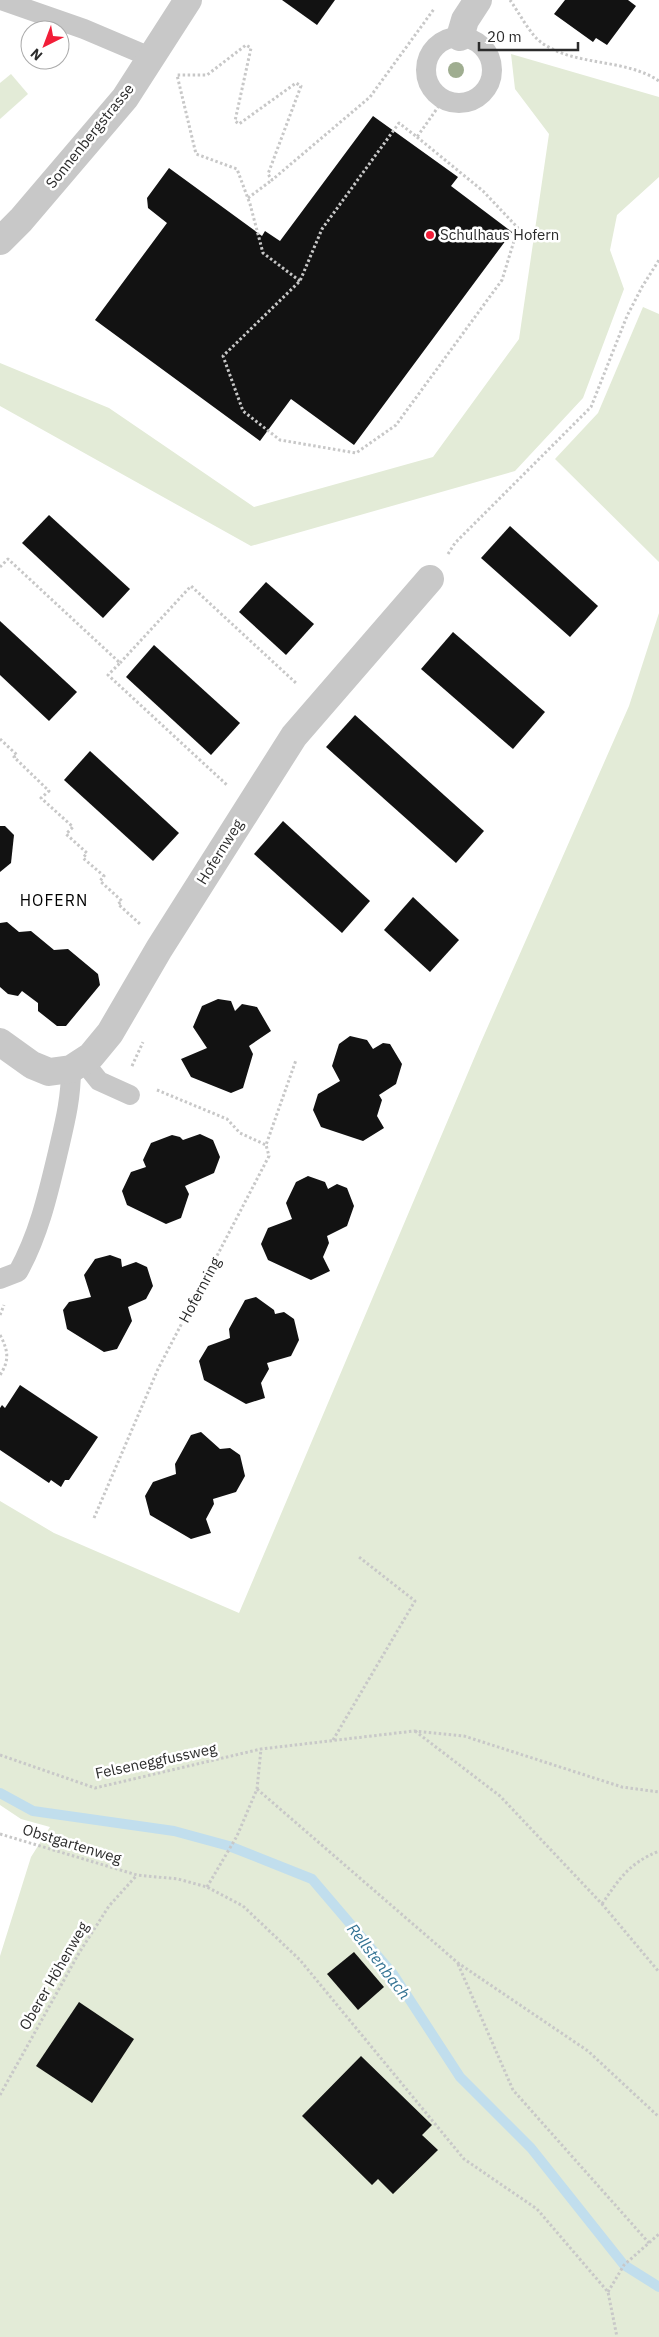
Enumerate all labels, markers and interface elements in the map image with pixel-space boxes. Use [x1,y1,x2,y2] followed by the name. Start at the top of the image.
[20,20,70,70] north arrow
[479,20,578,52] scale bar
[487,27,522,46] text: 20 m
[27,45,46,65] text: N
[41,79,138,192] street label: Sonnenbergstrasse
[440,225,559,244] place label: Schulhaus Hofern
[424,229,436,241] marker: Schulhaus Hofern
[192,815,247,888] street label: Hofernweg
[20,890,88,910] district label: HOFERN
[174,1254,225,1326] street label: Hofernring
[93,1738,219,1783] street label: Felseneggfussweg
[20,1819,124,1868] street label: Obstgartenweg
[15,1918,92,2033] street label: Oberer Höhenweg
[343,1919,415,2003] water label: Rellstenbach

